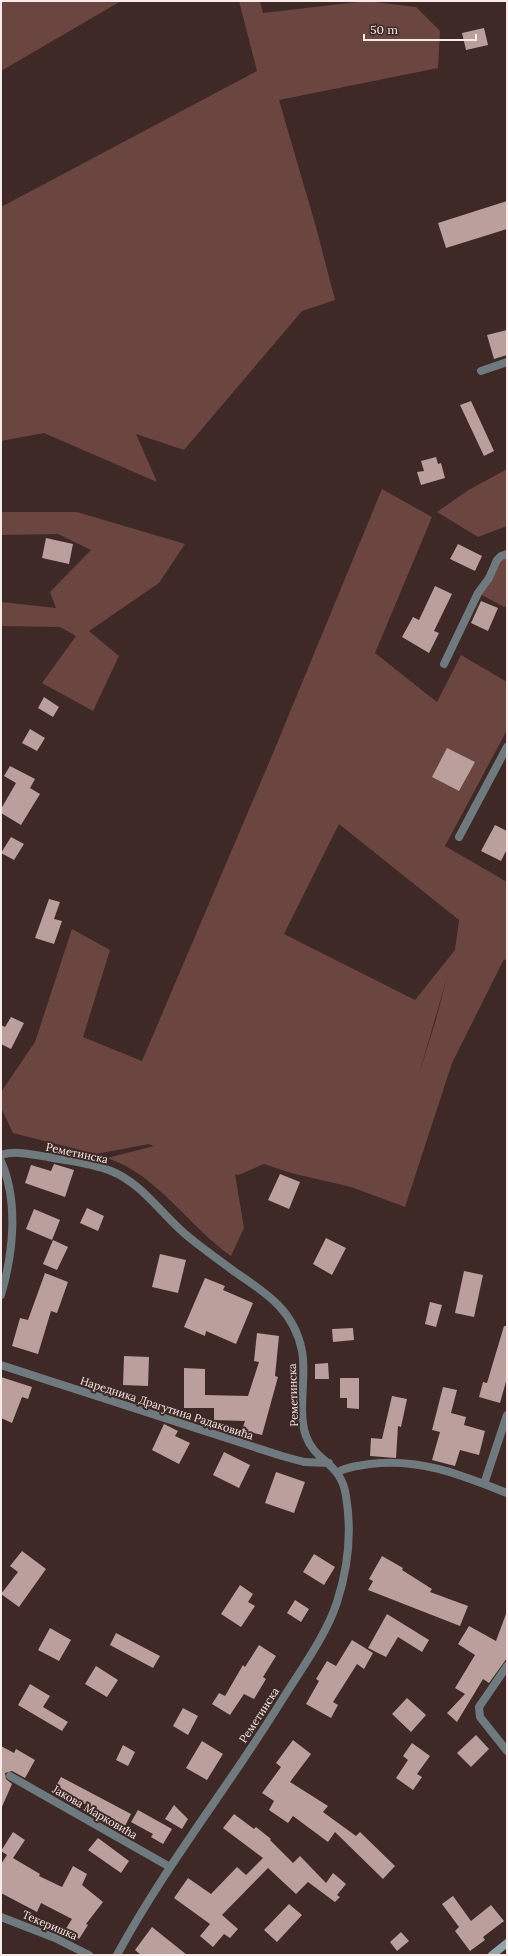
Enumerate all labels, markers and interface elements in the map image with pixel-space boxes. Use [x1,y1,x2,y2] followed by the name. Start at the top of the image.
[364,16,476,42] scale bar
[370,22,398,37] text: 50 m
[45,1140,110,1166] street label: Реметинска
[285,1363,301,1427] street label: Реметинска
[79,1373,256,1443] street label: Наредника Драгутина Радаковића
[236,1684,282,1745] street label: Реметинска
[49,1782,140,1842] street label: Јакова Марковића
[20,1907,80,1943] street label: Текеришка

